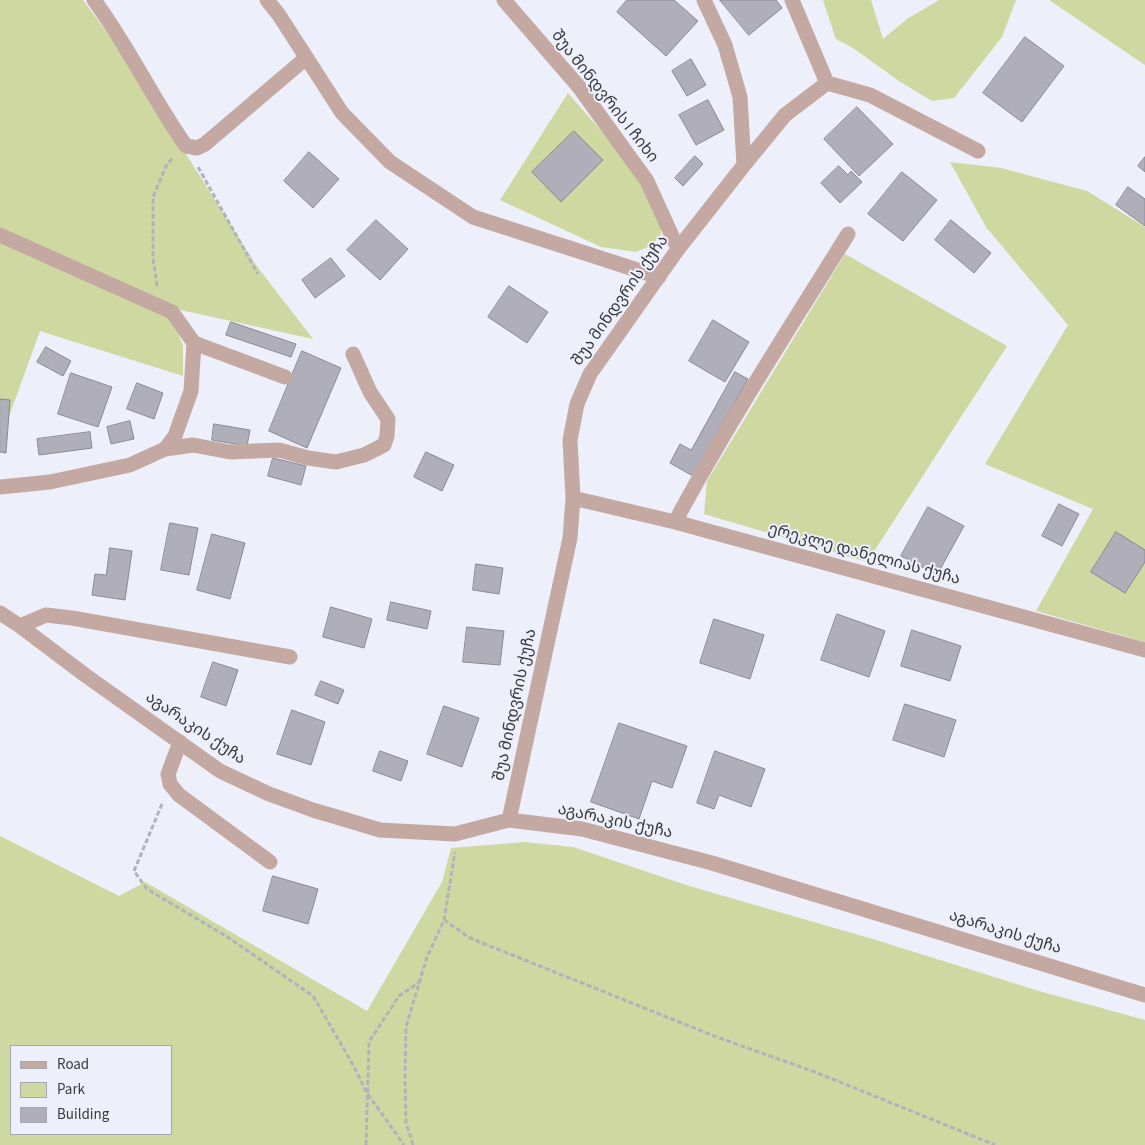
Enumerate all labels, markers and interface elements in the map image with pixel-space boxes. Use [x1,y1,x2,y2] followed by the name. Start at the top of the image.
[546,27,662,167] street label: შუა მინდვრის I ჩიხი
[569,232,673,370] street label: შუა მინდვრის ქუჩა
[766,520,962,590] street label: ერეკლე დანელიას ქუჩა
[490,627,542,783] street label: შუა მინდვრის ქუჩა
[141,688,249,770] street label: აგარაკის ქუჩა
[556,800,674,844] street label: აგარაკის ქუჩა
[946,907,1064,959] street label: აგარაკის ქუჩა
[10,1045,172,1135] legend
[57,1054,89,1075] text: Road
[57,1079,85,1100] text: Park
[57,1104,109,1125] text: Building

